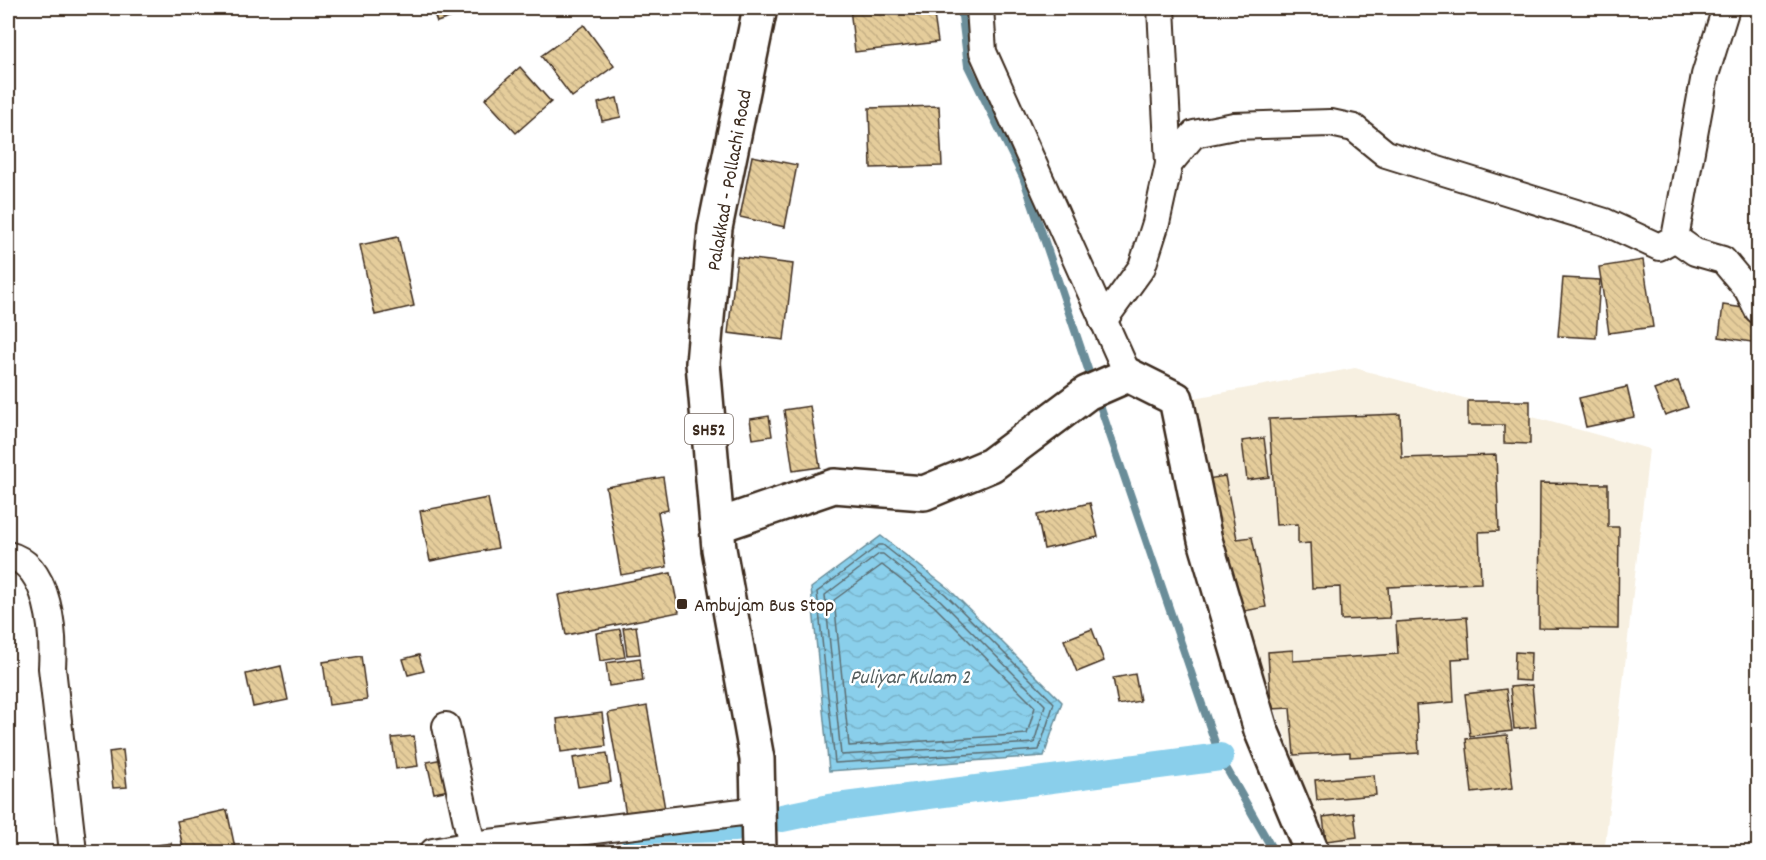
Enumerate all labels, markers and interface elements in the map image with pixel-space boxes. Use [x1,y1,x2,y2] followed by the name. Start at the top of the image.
[701,88,761,273] street label: Palakkad - Pollachi Road
[685,414,733,444] road number: SH52
[694,593,834,621] place label: Ambujam Bus Stop
[675,597,689,611] marker: Ambujam Bus Stop
[850,664,971,694] water label: Puliyar Kulam 2

